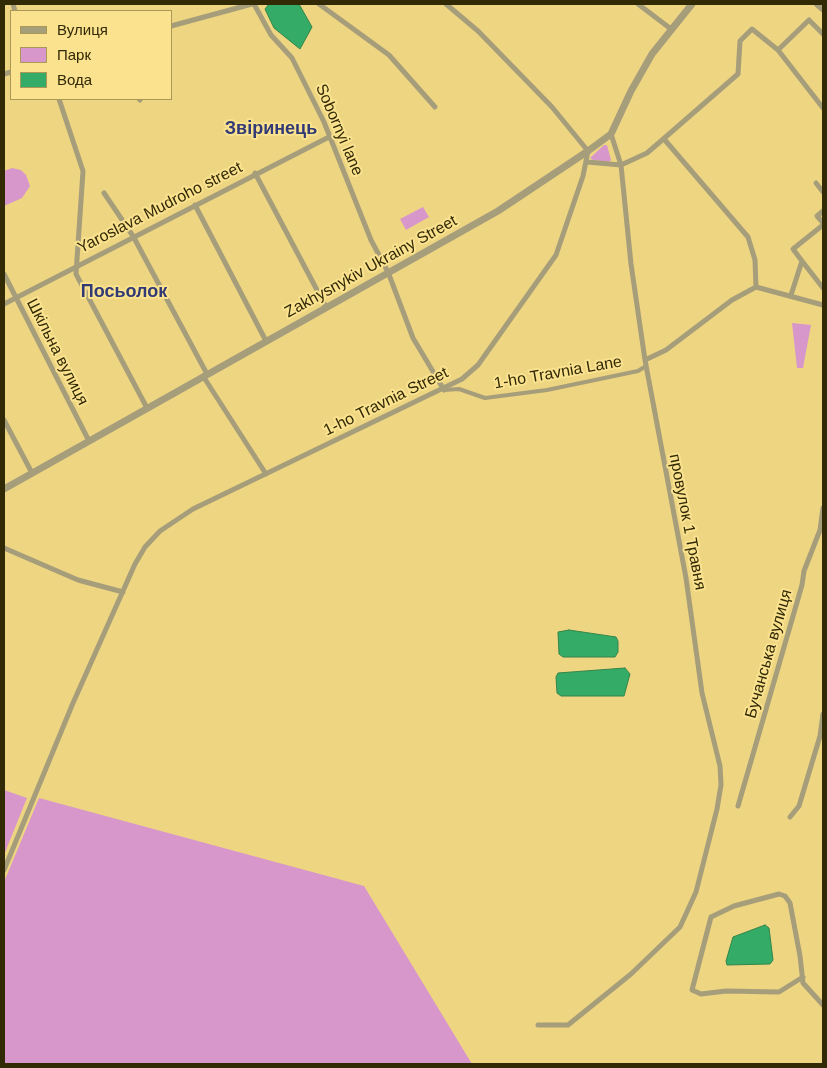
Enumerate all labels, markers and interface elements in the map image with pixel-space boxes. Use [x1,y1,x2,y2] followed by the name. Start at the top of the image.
[10,10,172,100] legend
[57,21,108,38] text: Вулиця
[57,46,91,63] text: Парк
[57,71,92,88] text: Вода
[311,81,367,179] street label: Sobornyi lane
[225,118,317,140] district label: Звіринець
[75,158,245,258] street label: Yaroslava Mudroho street
[282,212,460,322] street label: Zakhysnykiv Ukrainy Street
[81,281,167,303] district label: Посьолок
[22,296,92,408] street label: Шкільна вулиця
[493,352,623,394] street label: 1-ho Travnia Lane
[321,363,451,441] street label: 1-ho Travnia Street
[664,452,710,592] street label: провулок 1 Травня
[741,587,797,721] street label: Бучанська вулиця

